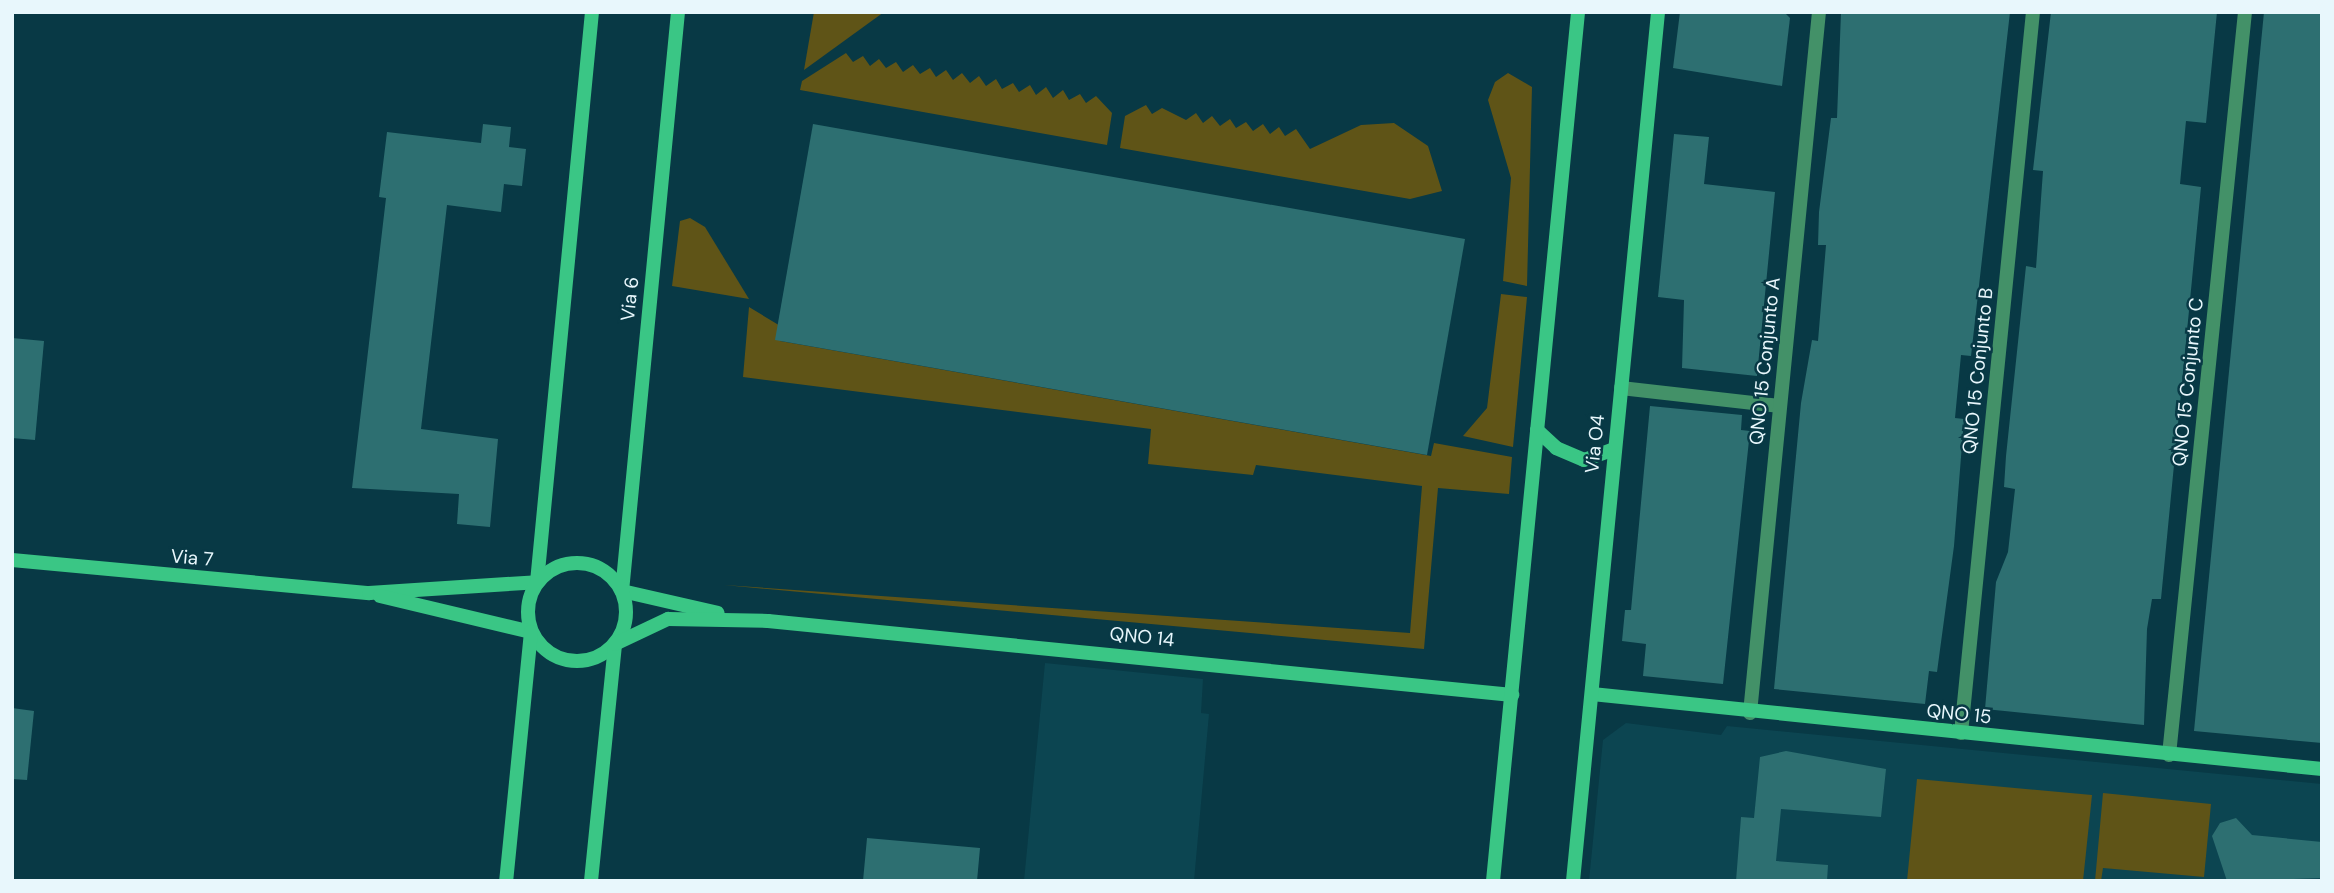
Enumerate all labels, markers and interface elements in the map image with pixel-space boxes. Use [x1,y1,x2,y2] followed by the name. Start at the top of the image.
[616,276,644,322] street label: Via 6
[1745,276,1785,446] street label: QNO 15 Conjunto A
[1958,287,1998,455] street label: QNO 15 Conjunto B
[2168,297,2208,467] street label: QNO 15 Conjunto C
[1581,414,1609,474] street label: Via O4
[170,545,214,571] street label: Via 7
[1108,622,1176,652] street label: QNO 14
[1925,699,1993,729] street label: QNO 15

